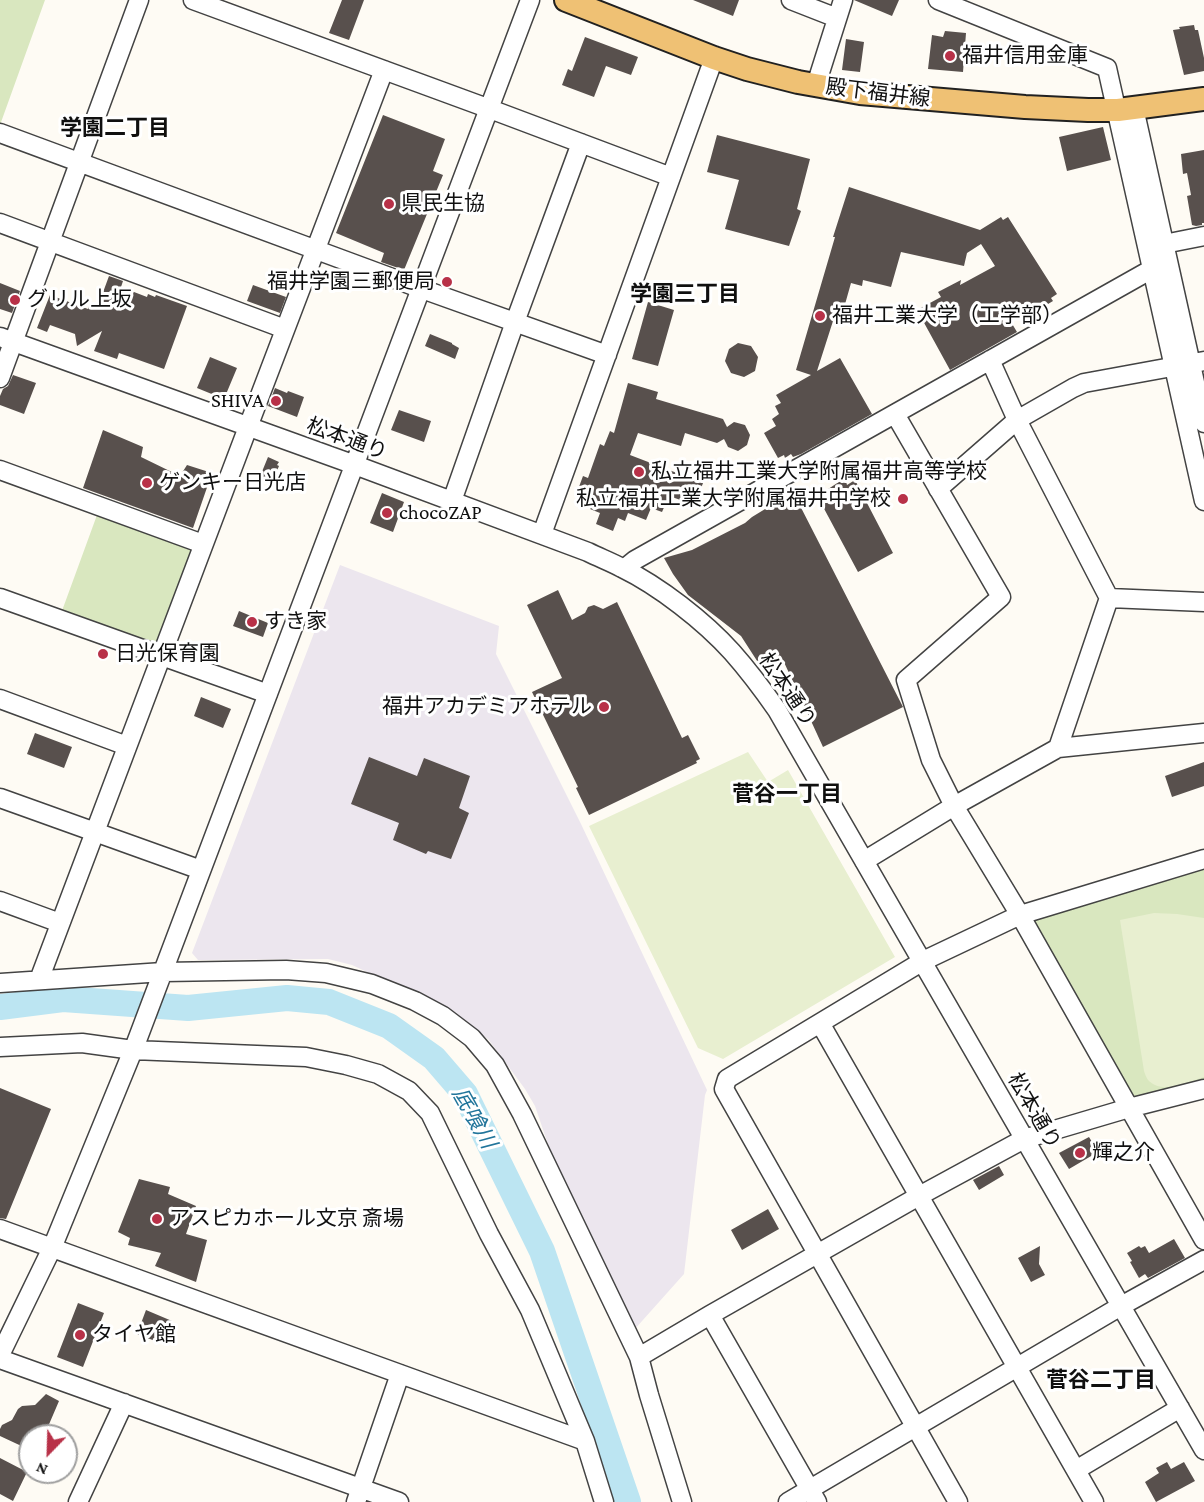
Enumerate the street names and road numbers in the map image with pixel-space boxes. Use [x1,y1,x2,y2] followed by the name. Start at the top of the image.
[824,74,932,112] street label: 殿下福井線
[303,413,391,465] street label: 松本通り
[753,648,821,732] street label: 松本通り
[1002,1068,1066,1154] street label: 松本通り

